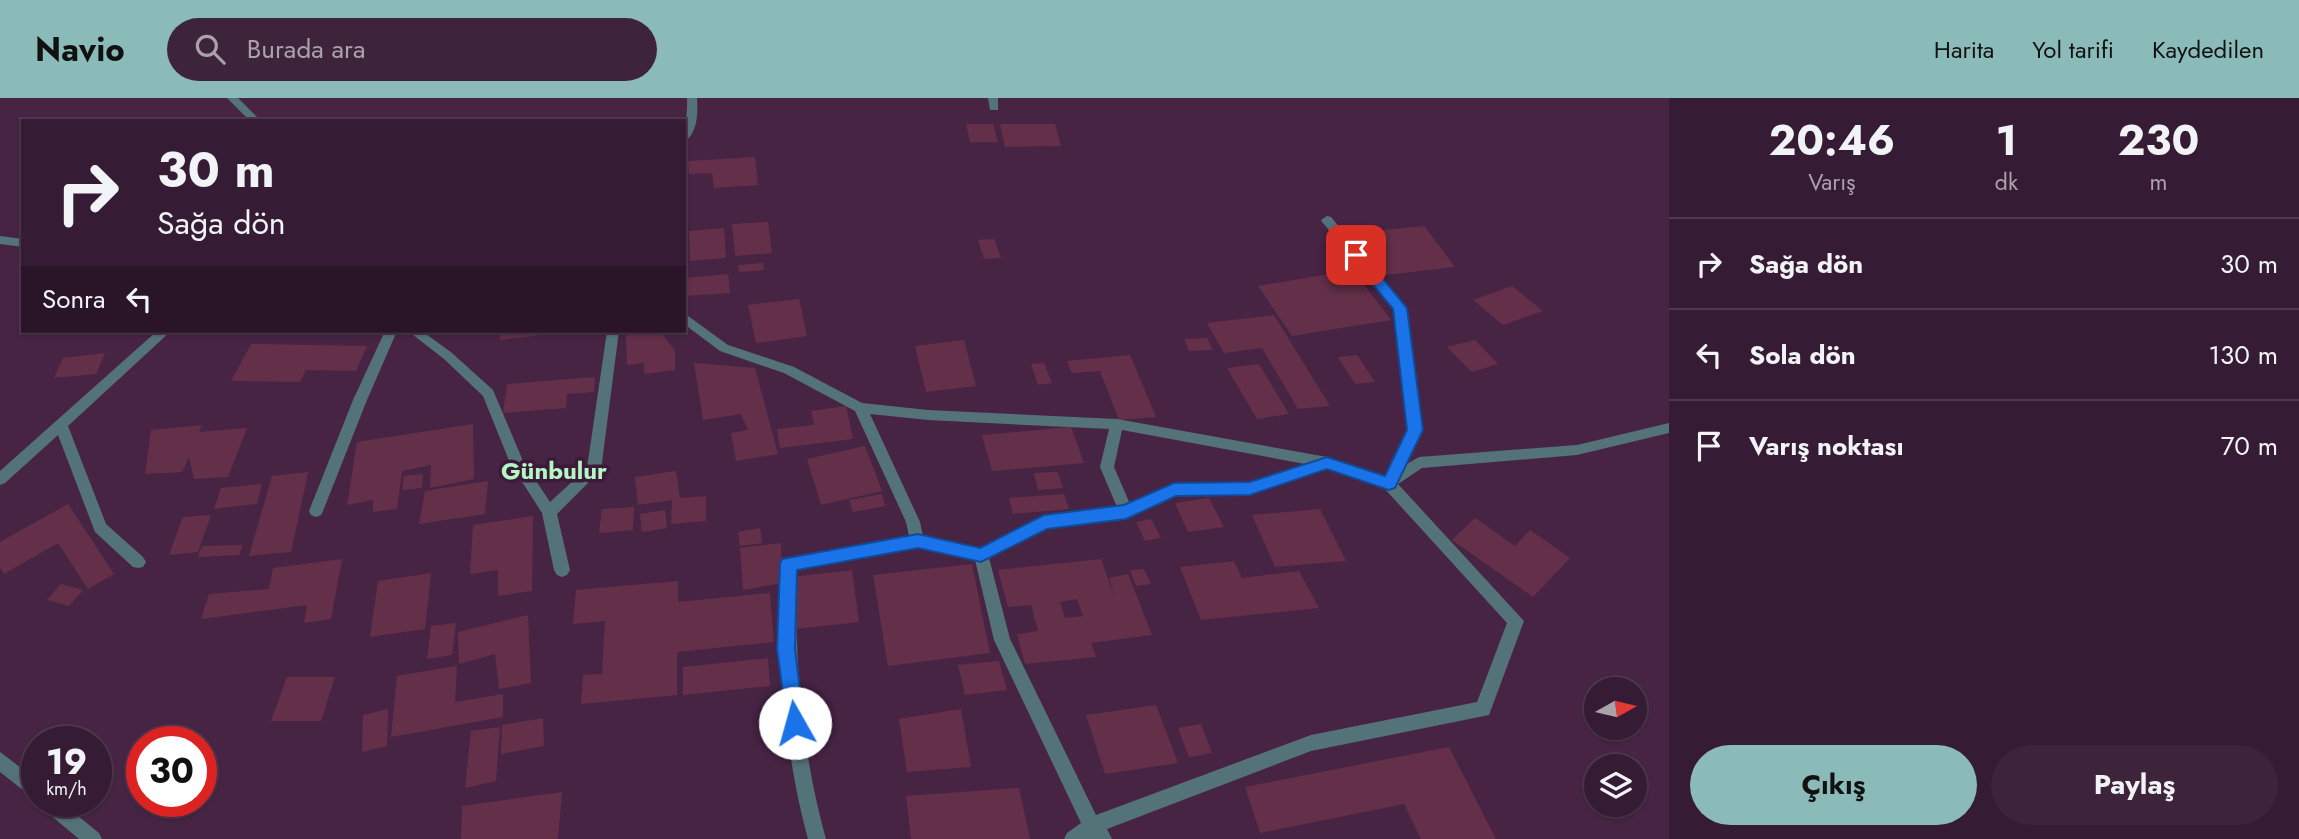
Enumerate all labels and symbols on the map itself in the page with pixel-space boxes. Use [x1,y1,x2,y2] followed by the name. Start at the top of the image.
[1326,225,1386,285] pin
[501,453,607,488] district label: Günbulur
[1584,677,1647,740] north arrow
[758,686,832,760] position arrow
[126,726,217,817] speed limit sign: 30

